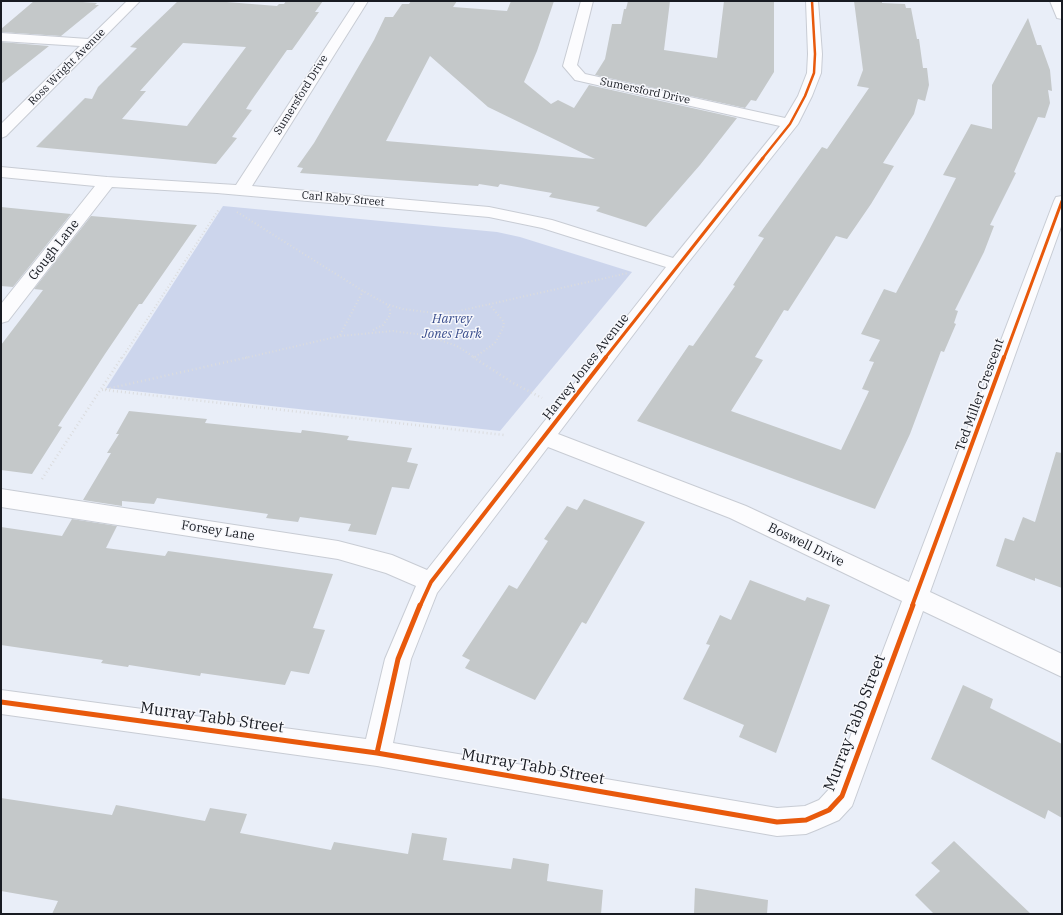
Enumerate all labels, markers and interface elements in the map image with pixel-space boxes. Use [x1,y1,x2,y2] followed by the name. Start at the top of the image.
[26,26,108,108] street label: Ross Wright Avenue
[271,53,331,137] street label: Sumersford Drive
[599,75,691,107] street label: Sumersford Drive
[301,189,385,209] street label: Carl Raby Street
[25,216,83,284] street label: Gough Lane
[422,311,482,342] park label: Harvey Jones Park
[540,311,632,423] street label: Harvey Jones Avenue
[952,337,1008,453] street label: Ted Miller Crescent
[180,518,256,544] street label: Forsey Lane
[765,520,847,570] street label: Boswell Drive
[820,652,890,794] street label: Murray Tabb Street
[139,698,285,738] street label: Murray Tabb Street
[460,745,606,789] street label: Murray Tabb Street

